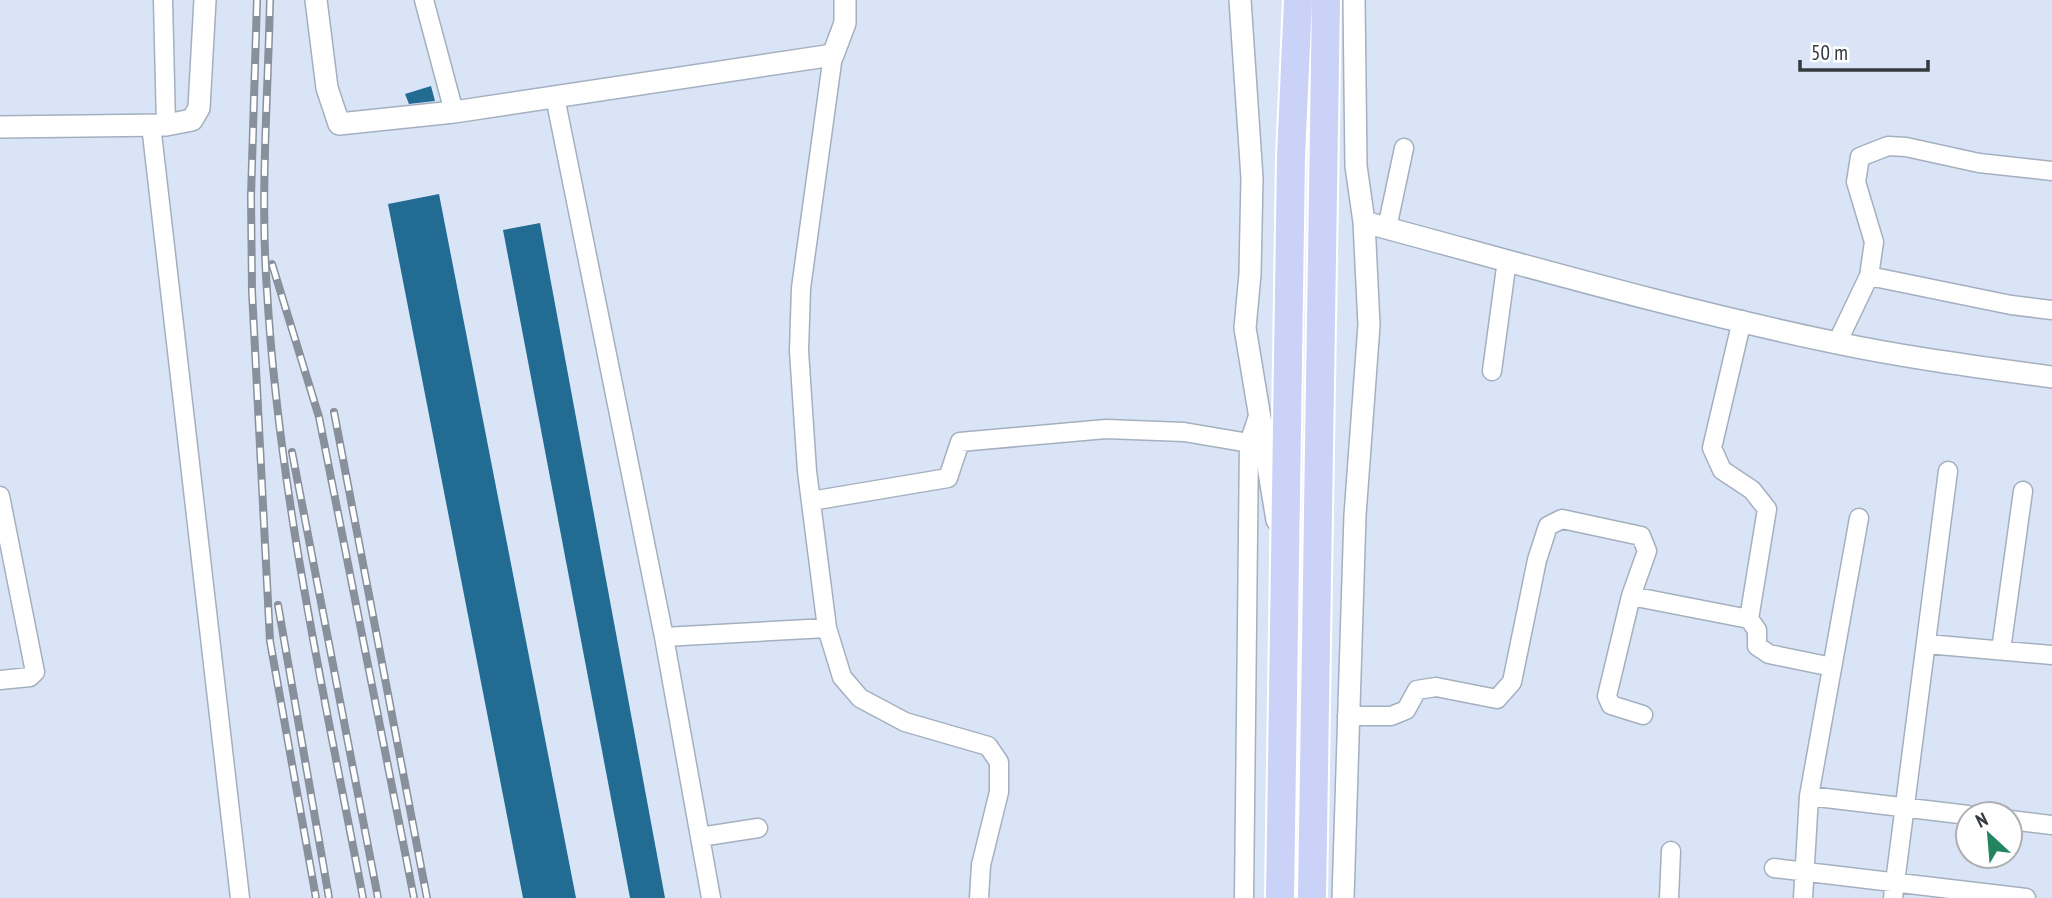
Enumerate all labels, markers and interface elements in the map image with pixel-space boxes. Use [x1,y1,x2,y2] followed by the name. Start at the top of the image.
[1800,28,1928,72] scale bar
[1811,39,1848,66] text: 50 m
[1954,800,2024,870] north arrow
[1972,807,1991,833] text: N

